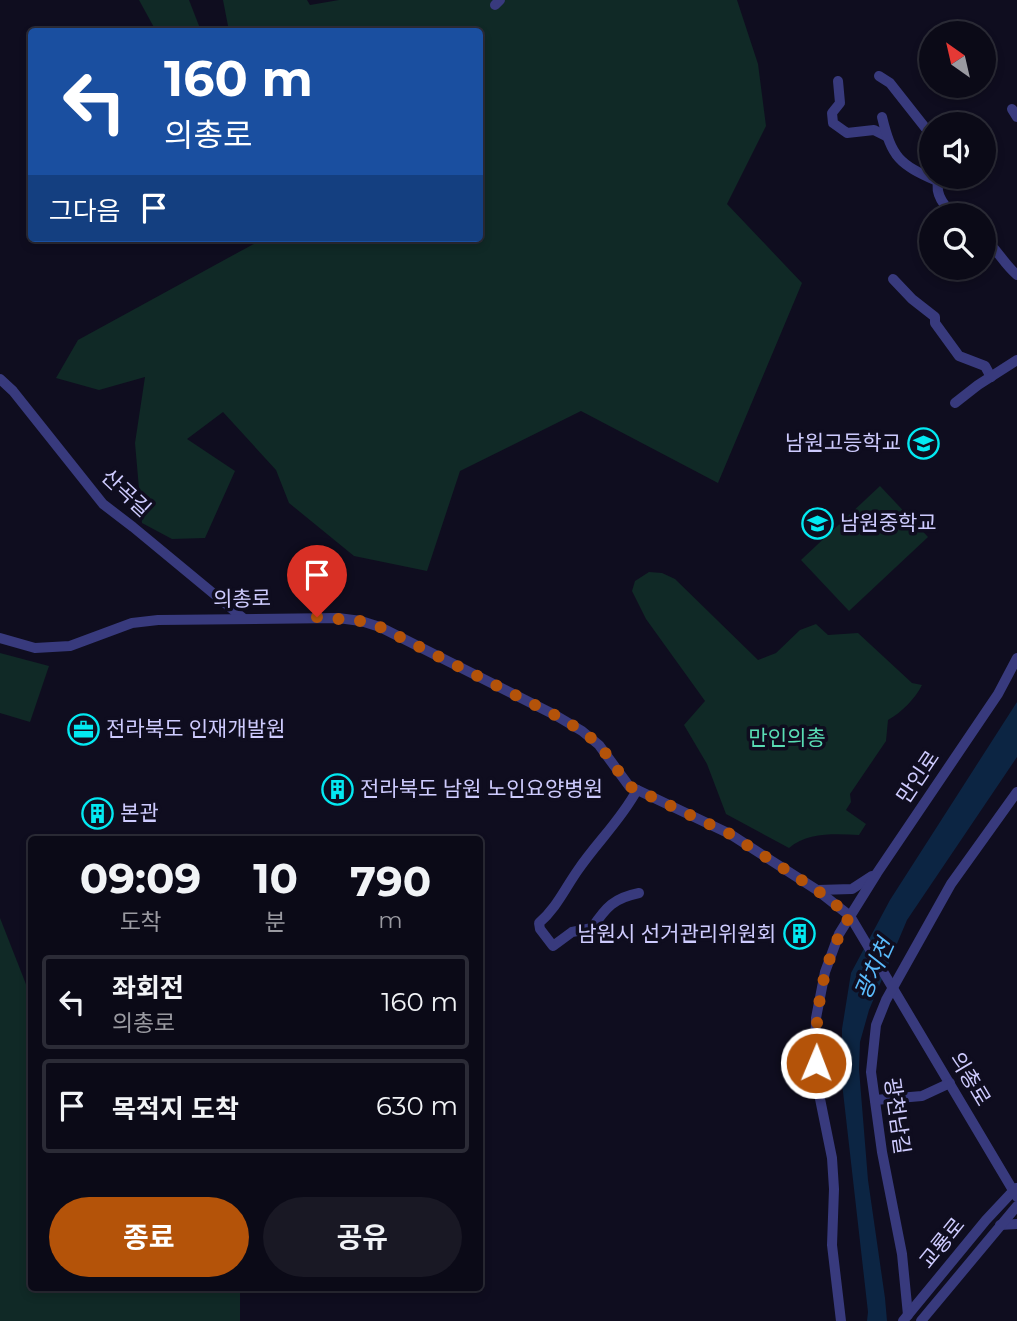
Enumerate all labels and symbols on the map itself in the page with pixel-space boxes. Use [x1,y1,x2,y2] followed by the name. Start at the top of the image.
[919,21,996,98] north arrow
[907,426,941,460] school or university icon: 남원고등학교
[785,430,901,455] place label: 남원고등학교
[97,464,156,522] street label: 산곡길
[800,506,834,540] school or university icon: 남원중학교
[840,510,937,535] place label: 남원중학교
[287,545,347,617] pin
[213,585,271,612] street label: 의총로
[66,712,100,746] office icon: 전라북도 인재개발원
[106,716,285,741] place label: 전라북도 인재개발원
[748,725,826,750] park label: 만인의총
[891,746,944,808] street label: 만인로
[320,772,354,806] building icon: 전라북도 남원 노인요양병원
[360,776,603,801] place label: 전라북도 남원 노인요양병원
[80,796,114,830] building icon: 본관
[120,800,159,825] place label: 본관
[782,917,816,951] building icon: 남원시 선거관리위원회
[577,921,776,946] place label: 남원시 선거관리위원회
[848,932,901,1004] water label: 광치천
[779,1026,853,1100] position arrow
[945,1047,996,1110] street label: 의총로
[880,1076,915,1156] street label: 광천남길
[914,1212,970,1273] street label: 교룡로

